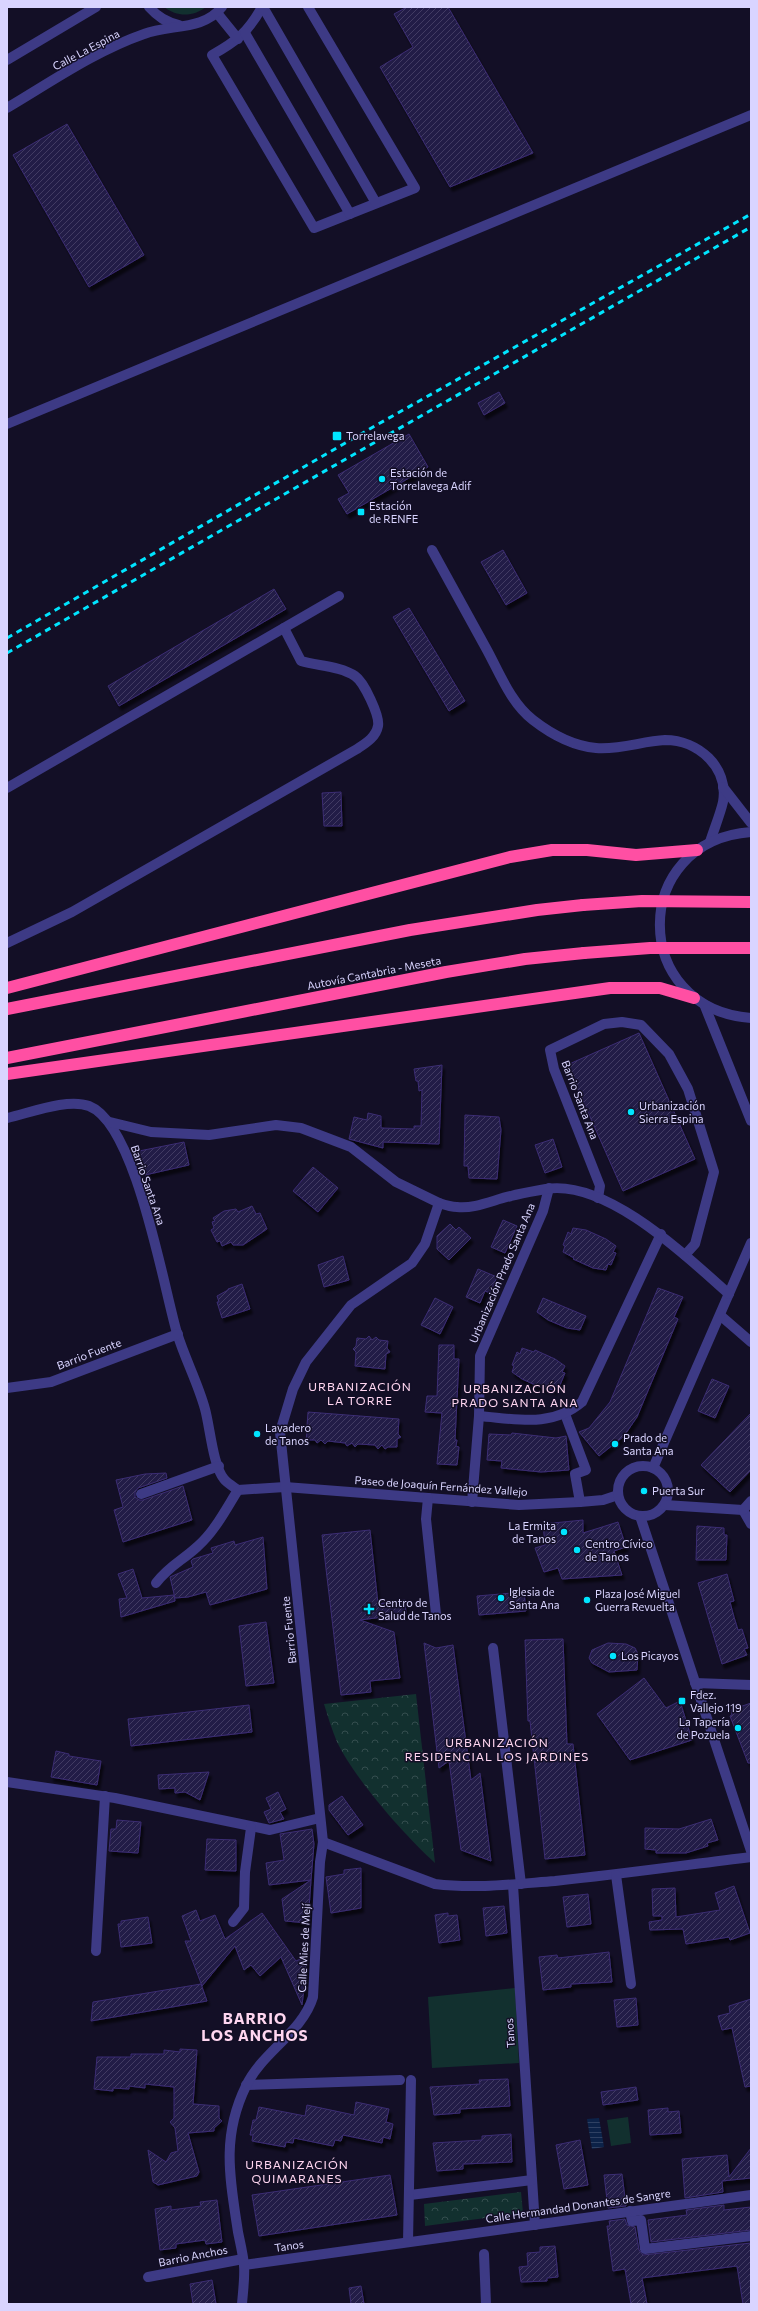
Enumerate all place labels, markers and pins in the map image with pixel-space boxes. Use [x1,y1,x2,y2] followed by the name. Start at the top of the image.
[346,429,404,442] place label: Torrelavega
[331,430,343,442] marker: Torrelavega
[390,466,472,492] place label: Estación de Torrelavega Adif
[377,474,387,484] marker: Estación de Torrelavega Adif
[369,499,418,525] place label: Estación de RENFE
[356,507,366,517] marker: Estación de RENFE
[639,1099,705,1125] place label: Urbanización Sierra Espina
[626,1107,636,1117] marker: Urbanización Sierra Espina
[265,1421,312,1447] place label: Lavadero de Tanos
[252,1429,262,1439] marker: Lavadero de Tanos
[623,1431,674,1457] place label: Prado de Santa Ana
[610,1439,620,1449] marker: Prado de Santa Ana
[652,1484,705,1497] place label: Puerta Sur
[639,1486,649,1496] marker: Puerta Sur
[508,1519,556,1545] place label: La Ermita de Tanos
[559,1527,569,1537] marker: La Ermita de Tanos
[585,1537,653,1563] place label: Centro Cívico de Tanos
[572,1545,582,1555] marker: Centro Cívico de Tanos
[509,1585,560,1611] place label: Iglesia de Santa Ana
[595,1587,680,1613] place label: Plaza José Miguel Guerra Revuelta
[496,1593,506,1603] marker: Iglesia de Santa Ana
[582,1595,592,1605] marker: Plaza José Miguel Guerra Revuelta
[378,1596,452,1622] place label: Centro de Salud de Tanos
[363,1603,375,1615] marker: Centro de Salud de Tanos
[621,1649,679,1662] place label: Los Picayos
[608,1651,618,1661] marker: Los Picayos
[690,1688,742,1714] place label: Fdez. Vallejo 119
[677,1696,687,1706] marker: Fdez. Vallejo 119
[677,1715,730,1741] place label: La Tapería de Pozuela
[733,1723,743,1733] marker: La Tapería de Pozuela

